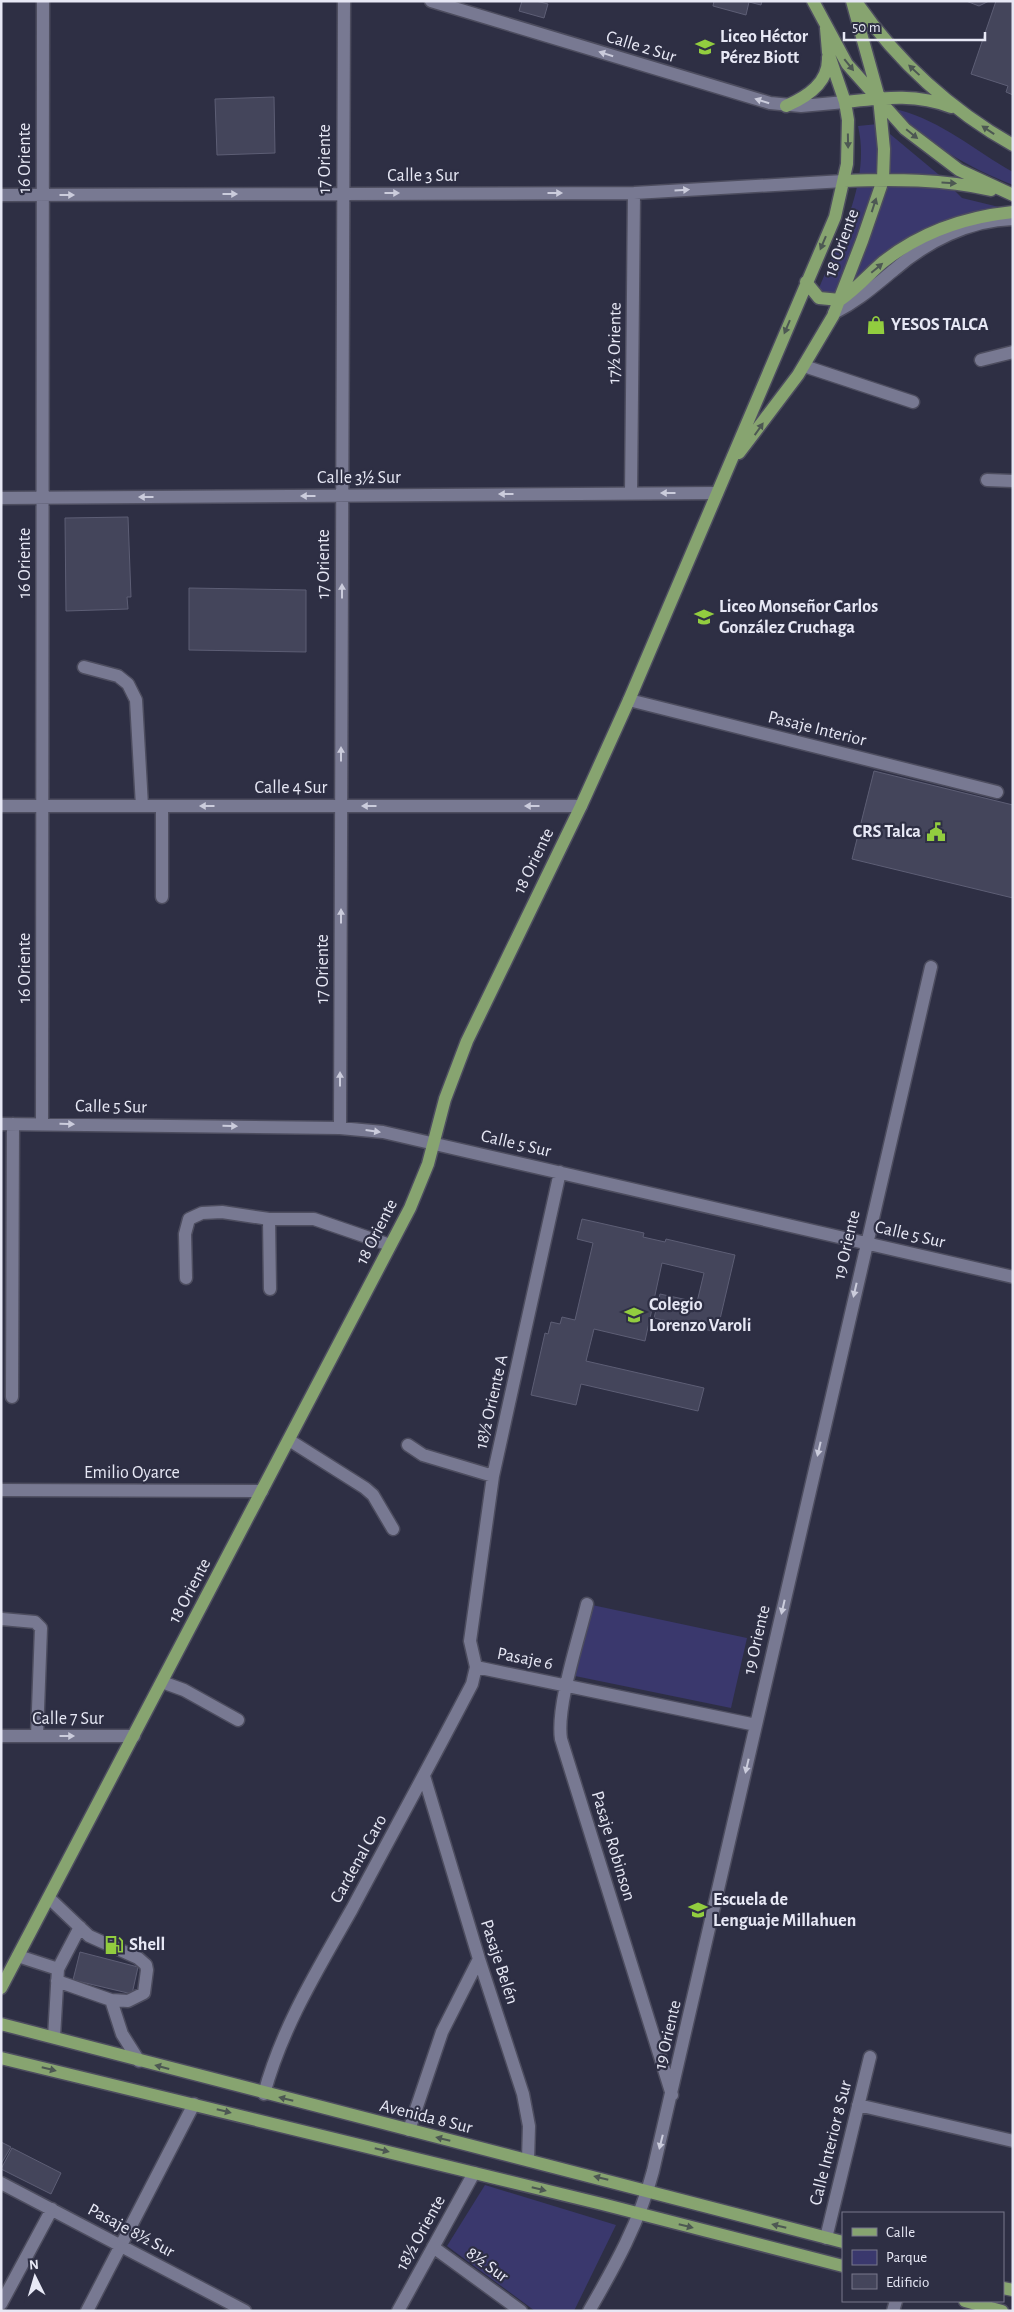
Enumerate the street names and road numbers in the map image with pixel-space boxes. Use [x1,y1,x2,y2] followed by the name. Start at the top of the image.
[604,28,678,66] street label: Calle 2 Sur
[16,123,34,193] street label: 16 Oriente
[316,124,334,194] street label: 17 Oriente
[387,167,459,185] street label: Calle 3 Sur
[821,207,863,279] street label: 18 Oriente
[605,302,625,384] street label: 17½ Oriente
[317,469,401,487] street label: Calle 3½ Sur
[16,528,34,598] street label: 16 Oriente
[315,529,333,599] street label: 17 Oriente
[766,708,868,750] street label: Pasaje Interior
[255,779,328,797] street label: Calle 4 Sur
[510,825,558,897] street label: 18 Oriente
[16,933,34,1003] street label: 16 Oriente
[314,934,332,1004] street label: 17 Oriente
[75,1097,147,1117] street label: Calle 5 Sur
[479,1127,553,1161] street label: Calle 5 Sur
[353,1196,401,1268] street label: 18 Oriente
[830,1209,864,1281] street label: 19 Oriente
[873,1218,947,1252] street label: Calle 5 Sur
[472,1352,512,1451] street label: 18½ Oriente A
[84,1464,180,1482] street label: Emilio Oyarce
[165,1556,215,1626] street label: 18 Oriente
[740,1604,774,1676] street label: 19 Oriente
[495,1645,555,1673] street label: Pasaje 6
[32,1710,104,1728] street label: Calle 7 Sur
[588,1789,638,1903] street label: Pasaje Robinson
[327,1812,391,1906] street label: Cardenal Caro
[477,1917,521,2007] street label: Pasaje Belén
[651,1999,685,2071] street label: 19 Oriente
[807,2079,855,2207] street label: Calle Interior 8 Sur
[378,2097,474,2137] street label: Avenida 8 Sur
[393,2192,449,2274] street label: 18½ Oriente
[85,2201,177,2261] street label: Pasaje 8½ Sur
[463,2244,511,2286] street label: 8½ Sur

